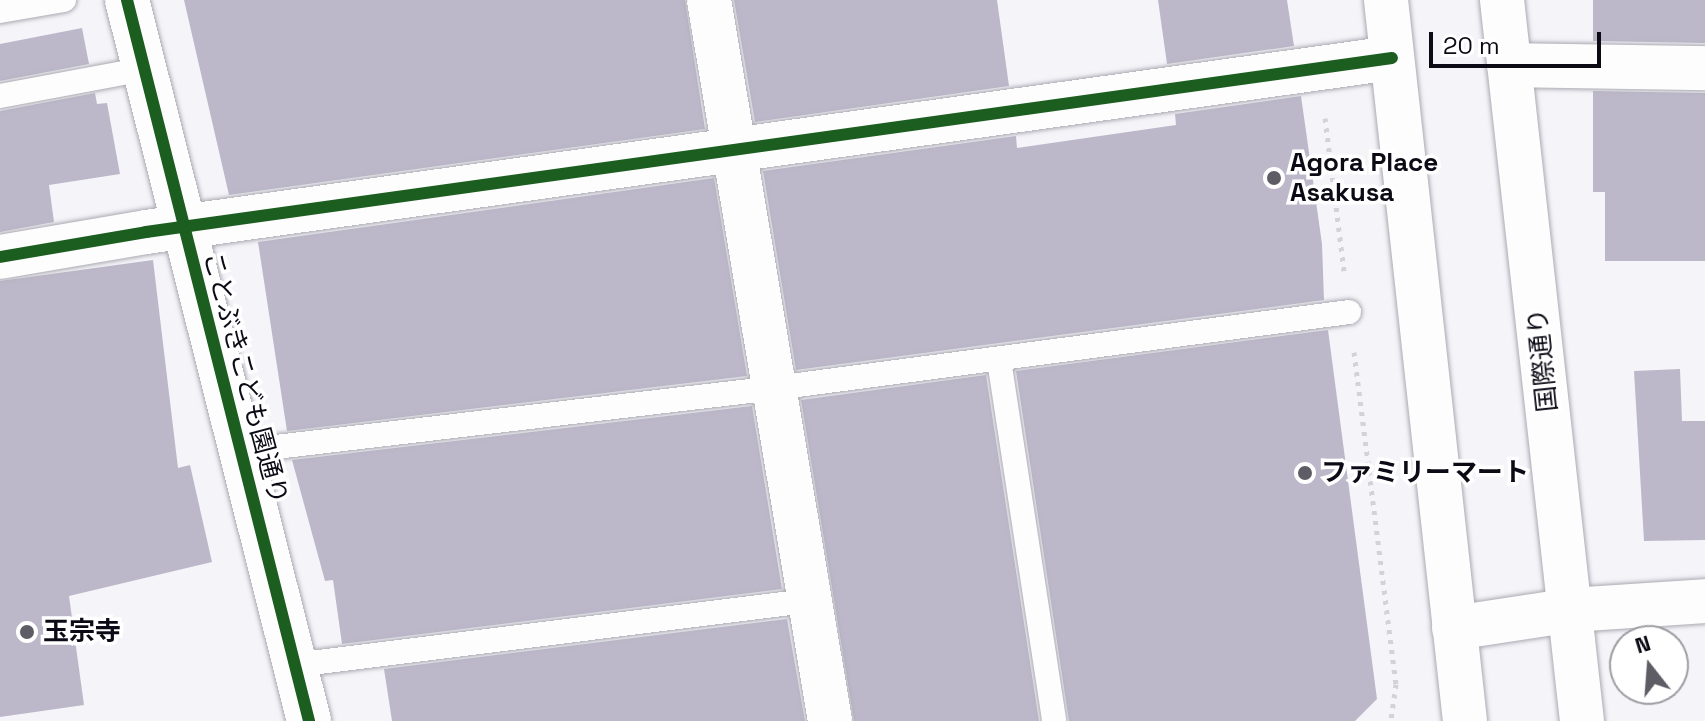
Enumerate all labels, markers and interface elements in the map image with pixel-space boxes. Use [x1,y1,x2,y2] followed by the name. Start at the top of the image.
[1433,16,1605,66] scale bar
[1443,30,1500,61] text: 20 m
[1290,147,1438,208] place label: Agora Place Asakusa
[1265,169,1283,187] marker: Agora Place Asakusa
[196,248,294,508] street label: ことぶきこども園通り
[1522,307,1564,413] street label: 国際通り
[1321,457,1529,489] place label: ファミリーマート
[1296,464,1314,482] marker: ファミリーマート
[43,616,121,648] place label: 玉宗寺
[18,623,36,641] marker: 玉宗寺
[1609,625,1689,705] north arrow
[1631,628,1654,660] text: N

